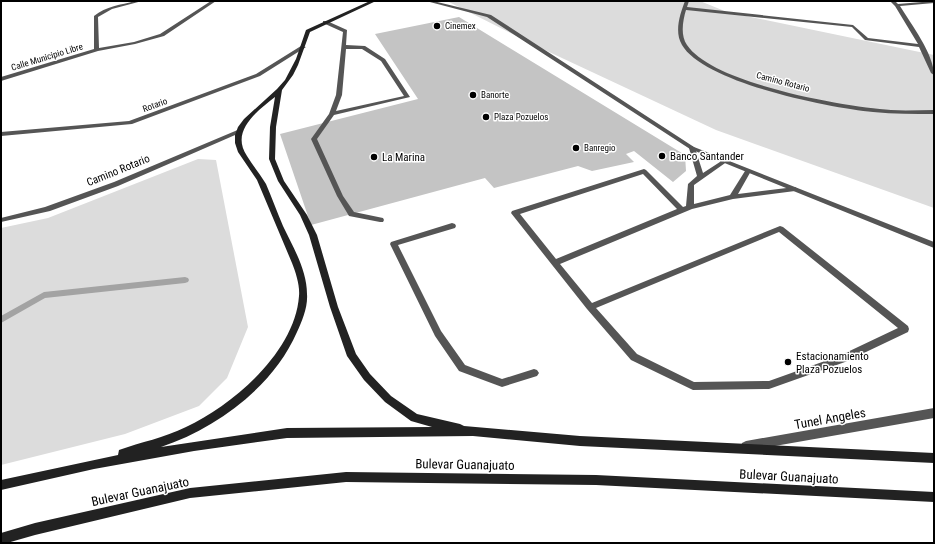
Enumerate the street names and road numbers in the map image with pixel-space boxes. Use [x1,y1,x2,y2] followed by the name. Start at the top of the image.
[10,41,84,73] street label: Calle Municipio Libre
[755,70,811,94] street label: Camino Rotario
[141,96,169,114] street label: Rotario
[85,152,152,189] street label: Camino Rotario
[793,405,867,432] street label: Tunel Angeles
[415,456,515,473] street label: Bulevar Guanajuato
[739,466,839,487] street label: Bulevar Guanajuato
[90,474,190,509] street label: Bulevar Guanajuato

